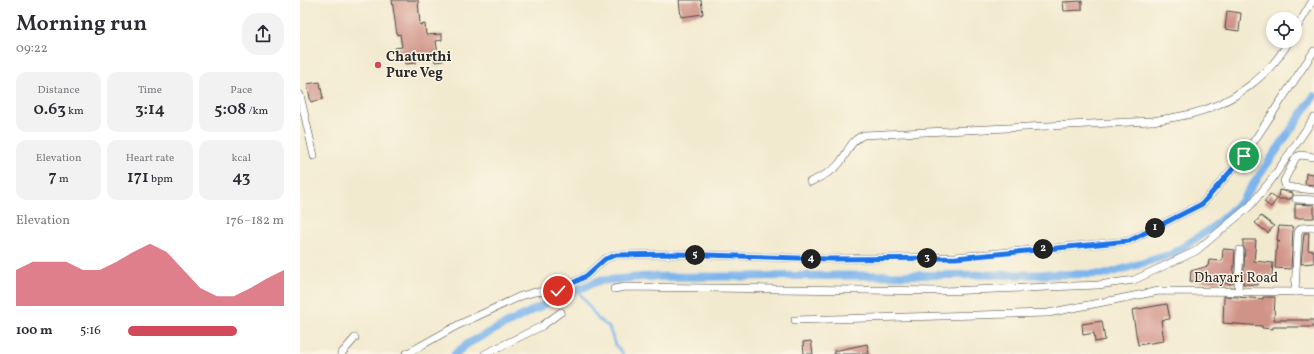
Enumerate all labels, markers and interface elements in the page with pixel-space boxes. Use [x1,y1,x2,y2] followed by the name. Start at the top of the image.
[16,9,147,40] text: Morning run
[1266,12,1302,48] map controls
[1266,12,1302,48] button: locate
[242,13,284,55] button: share
[16,40,48,58] text: 09:22
[386,48,451,83] place label: Chaturthi Pure Veg
[373,60,383,70] marker: Chaturthi Pure Veg
[38,83,80,98] text: Distance
[138,83,162,98] text: Time
[230,83,252,98] text: Pace
[33,98,66,121] text: 0.63
[135,98,165,121] text: 3:14
[214,98,246,121] text: 5:08
[66,104,84,119] text: km
[246,104,268,119] text: /km
[1227,139,1261,173] pin
[1233,145,1255,167] icon: arrive
[36,151,82,166] text: Elevation
[126,151,174,166] text: Heart rate
[232,151,251,166] text: kcal
[49,166,57,189] text: 7
[127,166,149,189] text: 171
[232,166,250,189] text: 43
[57,172,69,187] text: m
[149,172,173,187] text: bpm
[16,212,70,230] text: Elevation
[226,212,284,230] text: 176–182 m
[1145,218,1165,238] pin: 1
[1153,220,1157,235] text: 1
[1033,239,1053,259] pin: 2
[1040,241,1046,256] text: 2
[685,245,705,265] pin: 5
[692,247,698,262] text: 5
[917,248,937,268] pin: 3
[801,249,821,269] pin: 4
[924,250,930,265] text: 3
[808,251,814,266] text: 4
[1194,269,1278,288] street label: Dhayari Road
[541,274,575,308] pin
[547,280,569,302] icon: check
[16,322,53,340] text: 100 m
[80,322,101,340] text: 5:16

